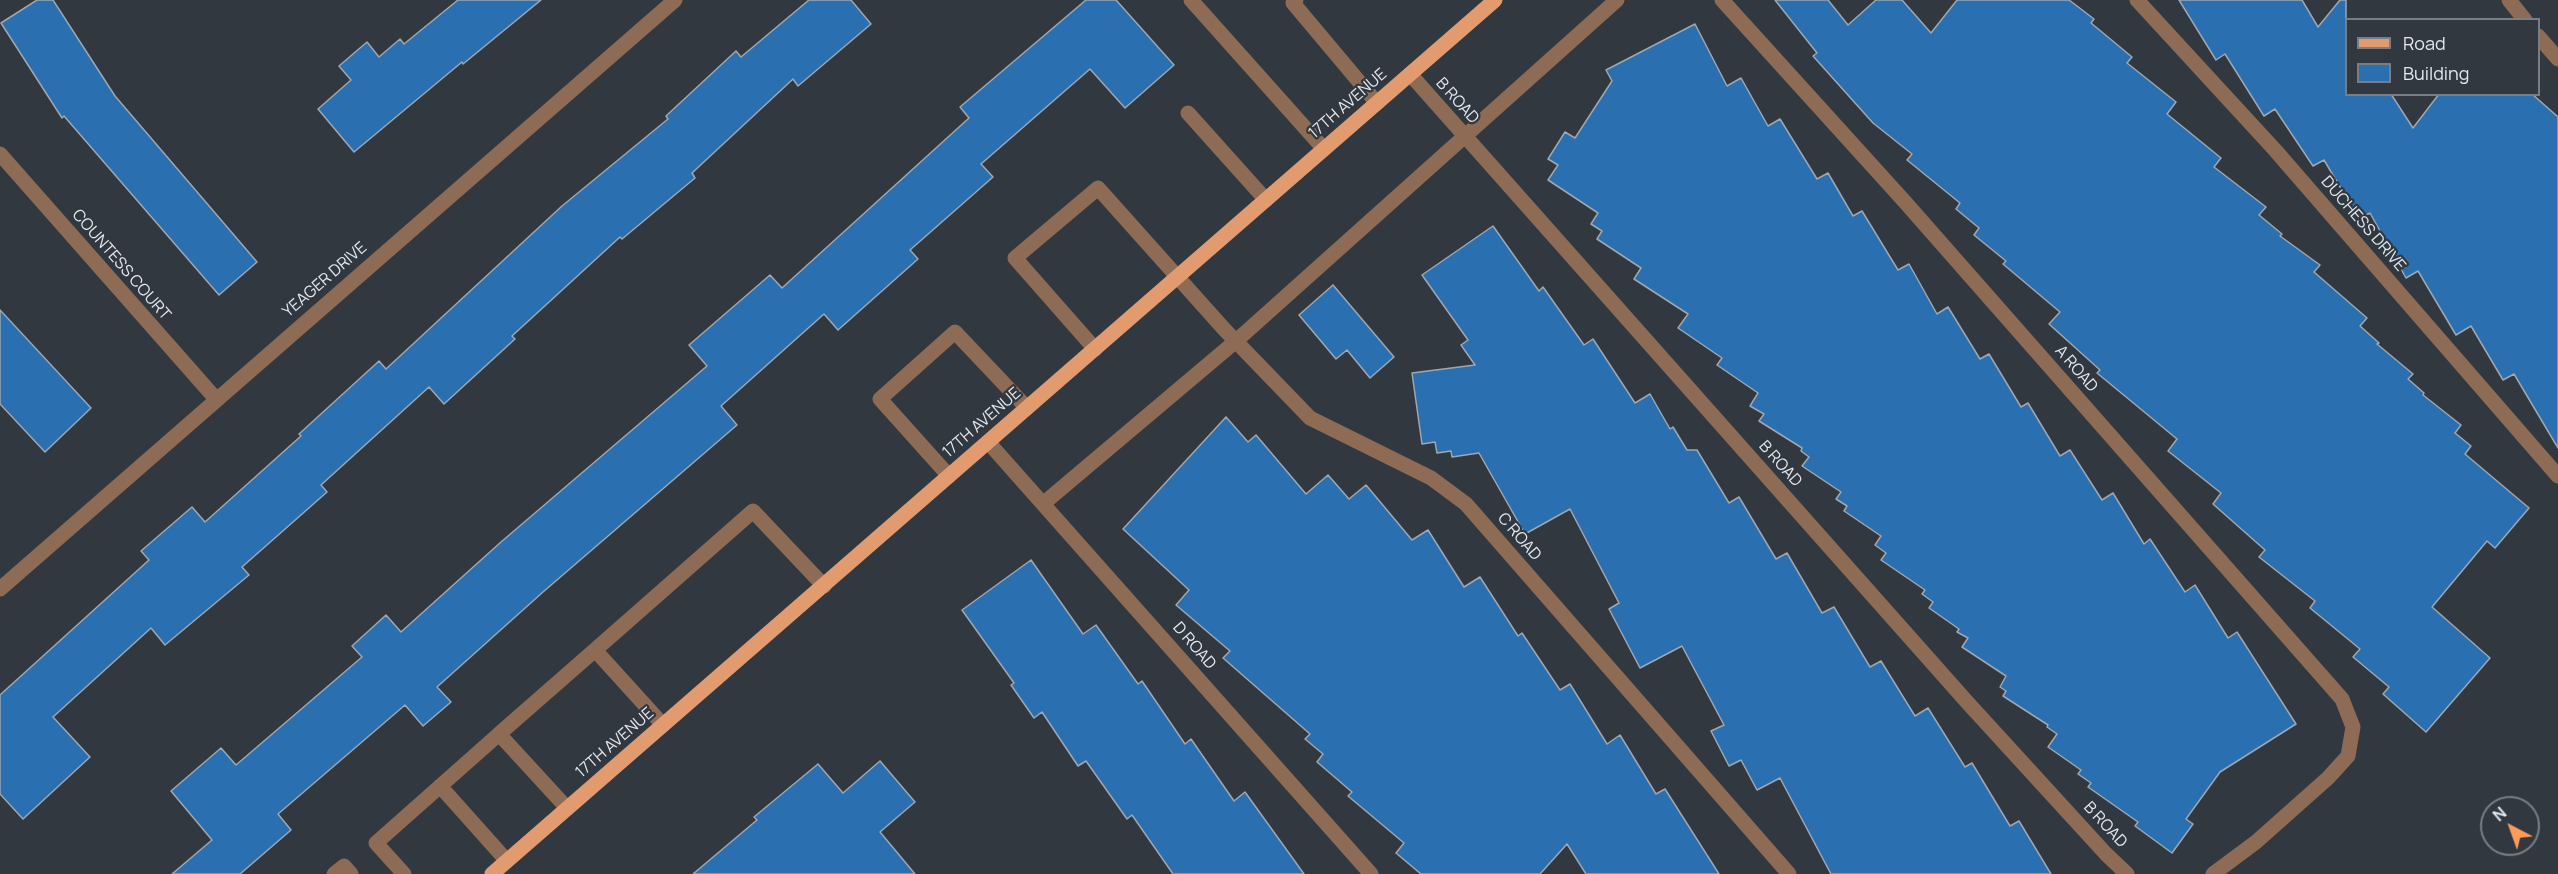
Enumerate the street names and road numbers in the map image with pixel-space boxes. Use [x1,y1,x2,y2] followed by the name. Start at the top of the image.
[1305,65,1391,143] street label: 17TH AVENUE
[1431,74,1483,128] street label: B ROAD
[2317,173,2409,275] street label: DUCHESS DRIVE
[68,206,174,324] street label: COUNTESS COURT
[279,238,371,322] street label: YEAGER DRIVE
[2051,342,2101,396] street label: A ROAD
[939,384,1025,462] street label: 17TH AVENUE
[1754,437,1806,491] street label: B ROAD
[1493,509,1545,565] street label: C ROAD
[1168,619,1220,673] street label: D ROAD
[572,704,658,782] street label: 17TH AVENUE
[2079,798,2131,852] street label: B ROAD

